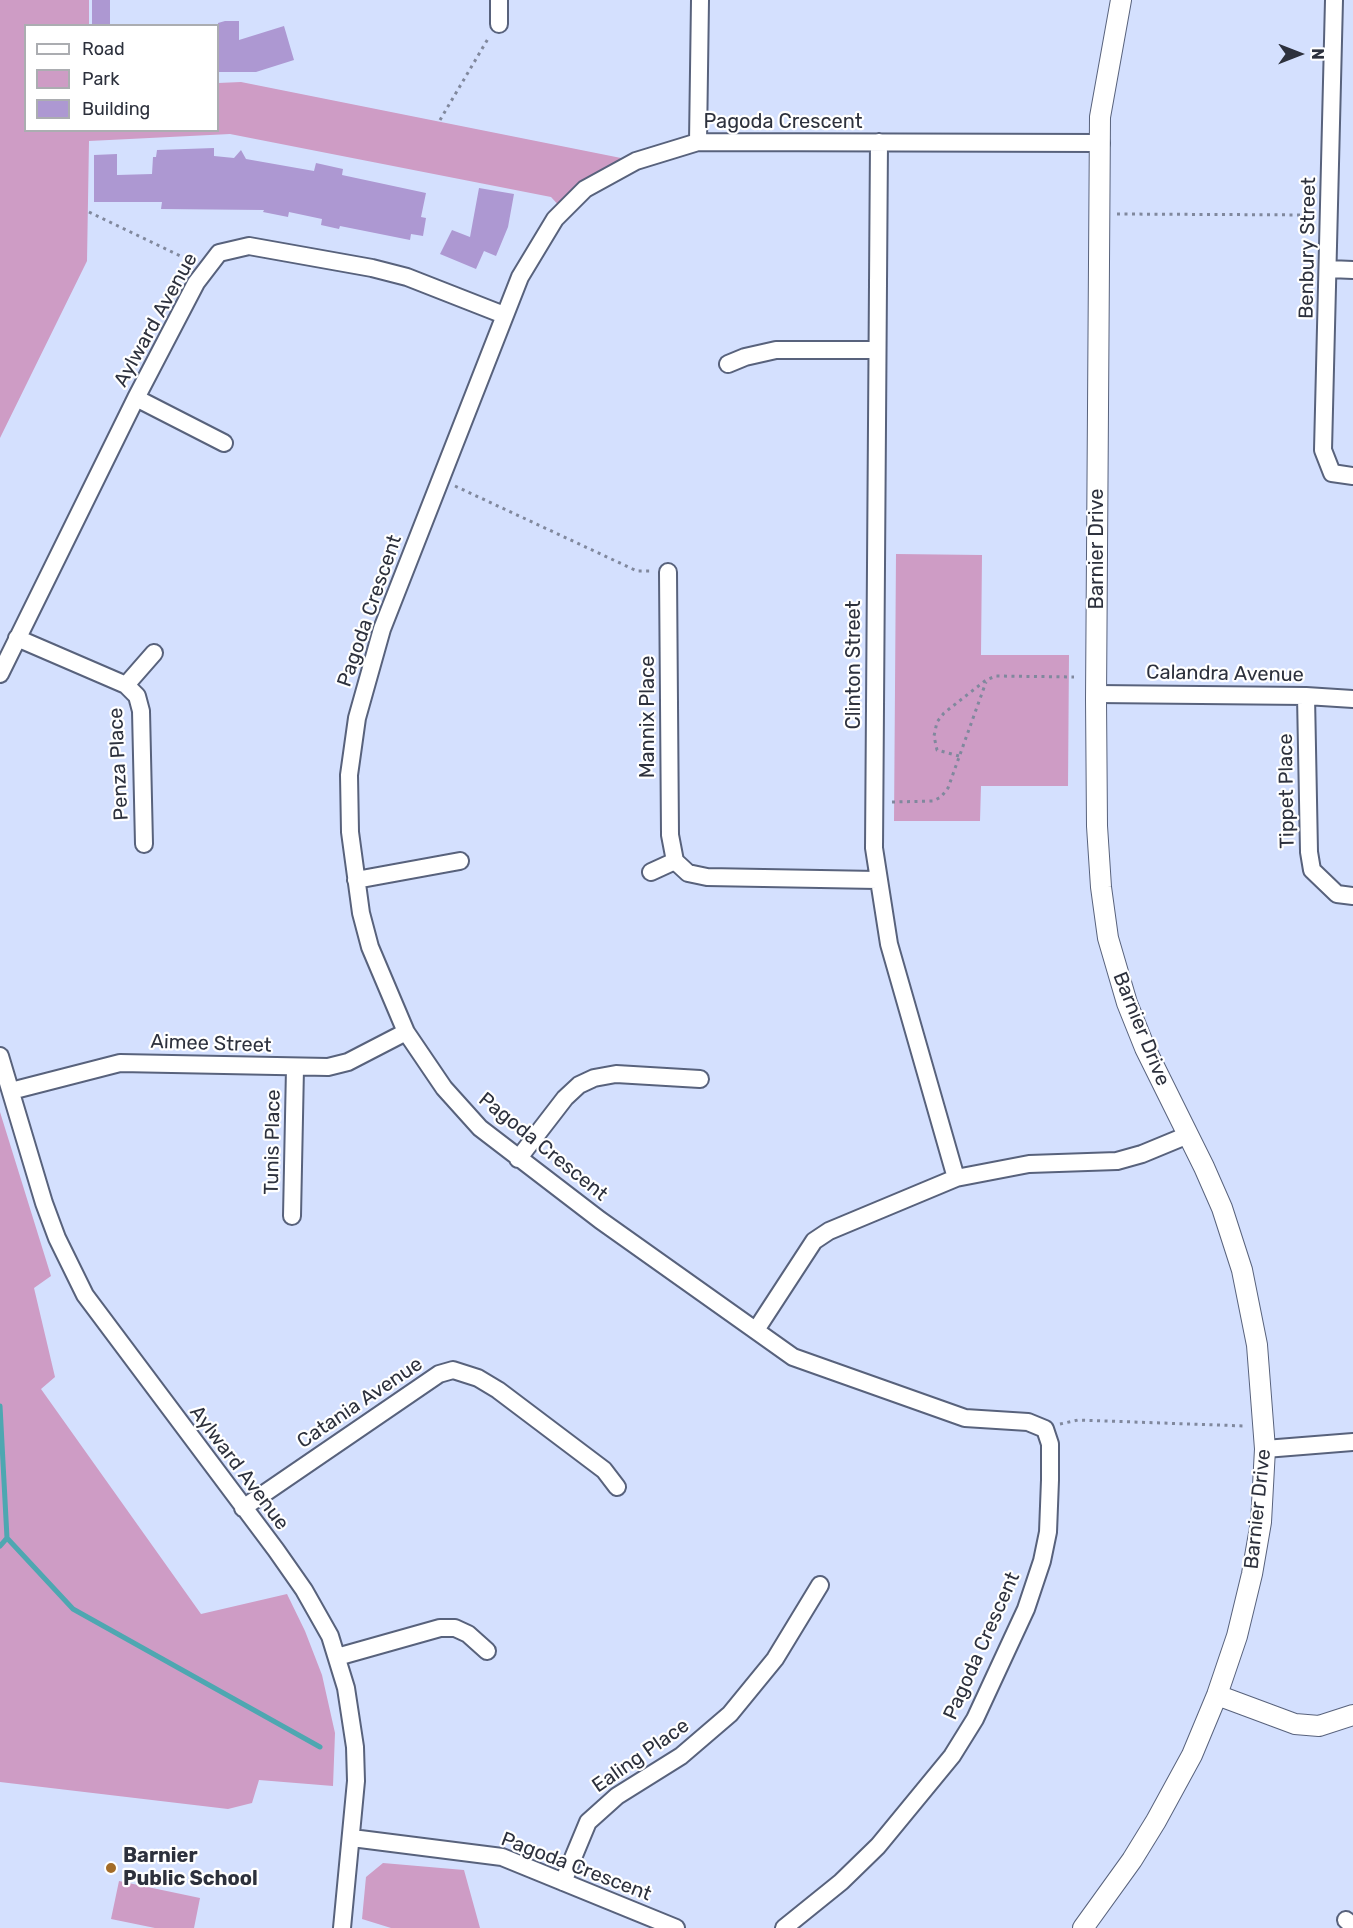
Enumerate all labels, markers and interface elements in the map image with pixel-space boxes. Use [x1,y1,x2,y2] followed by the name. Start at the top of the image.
[24,24,219,132] legend
[1269,24,1329,84] north arrow
[82,38,125,60] text: Road
[1308,48,1327,60] text: N
[82,68,119,90] text: Park
[82,98,150,120] text: Building
[703,110,863,134] street label: Pagoda Crescent
[1295,177,1321,319] street label: Benbury Street
[109,249,203,391] street label: Aylward Avenue
[1085,489,1109,609] street label: Barnier Drive
[333,532,407,690] street label: Pagoda Crescent
[842,600,866,730] street label: Clinton Street
[636,656,660,778] street label: Mannix Place
[1146,661,1304,687] street label: Calandra Avenue
[104,707,134,821] street label: Penza Place
[1274,733,1300,849] street label: Tippet Place
[1107,969,1175,1089] street label: Barnier Drive
[150,1030,272,1058] street label: Aimee Street
[474,1088,612,1206] street label: Pagoda Crescent
[260,1089,286,1195] street label: Tunis Place
[293,1352,427,1454] street label: Catania Avenue
[184,1401,294,1535] street label: Aylward Avenue
[1240,1448,1276,1570] street label: Barnier Drive
[939,1568,1025,1724] street label: Pagoda Crescent
[588,1714,694,1798] street label: Ealing Place
[497,1827,655,1907] street label: Pagoda Crescent
[123,1844,258,1891] place label: Barnier Public School
[104,1861,118,1875] marker: Barnier Public School

